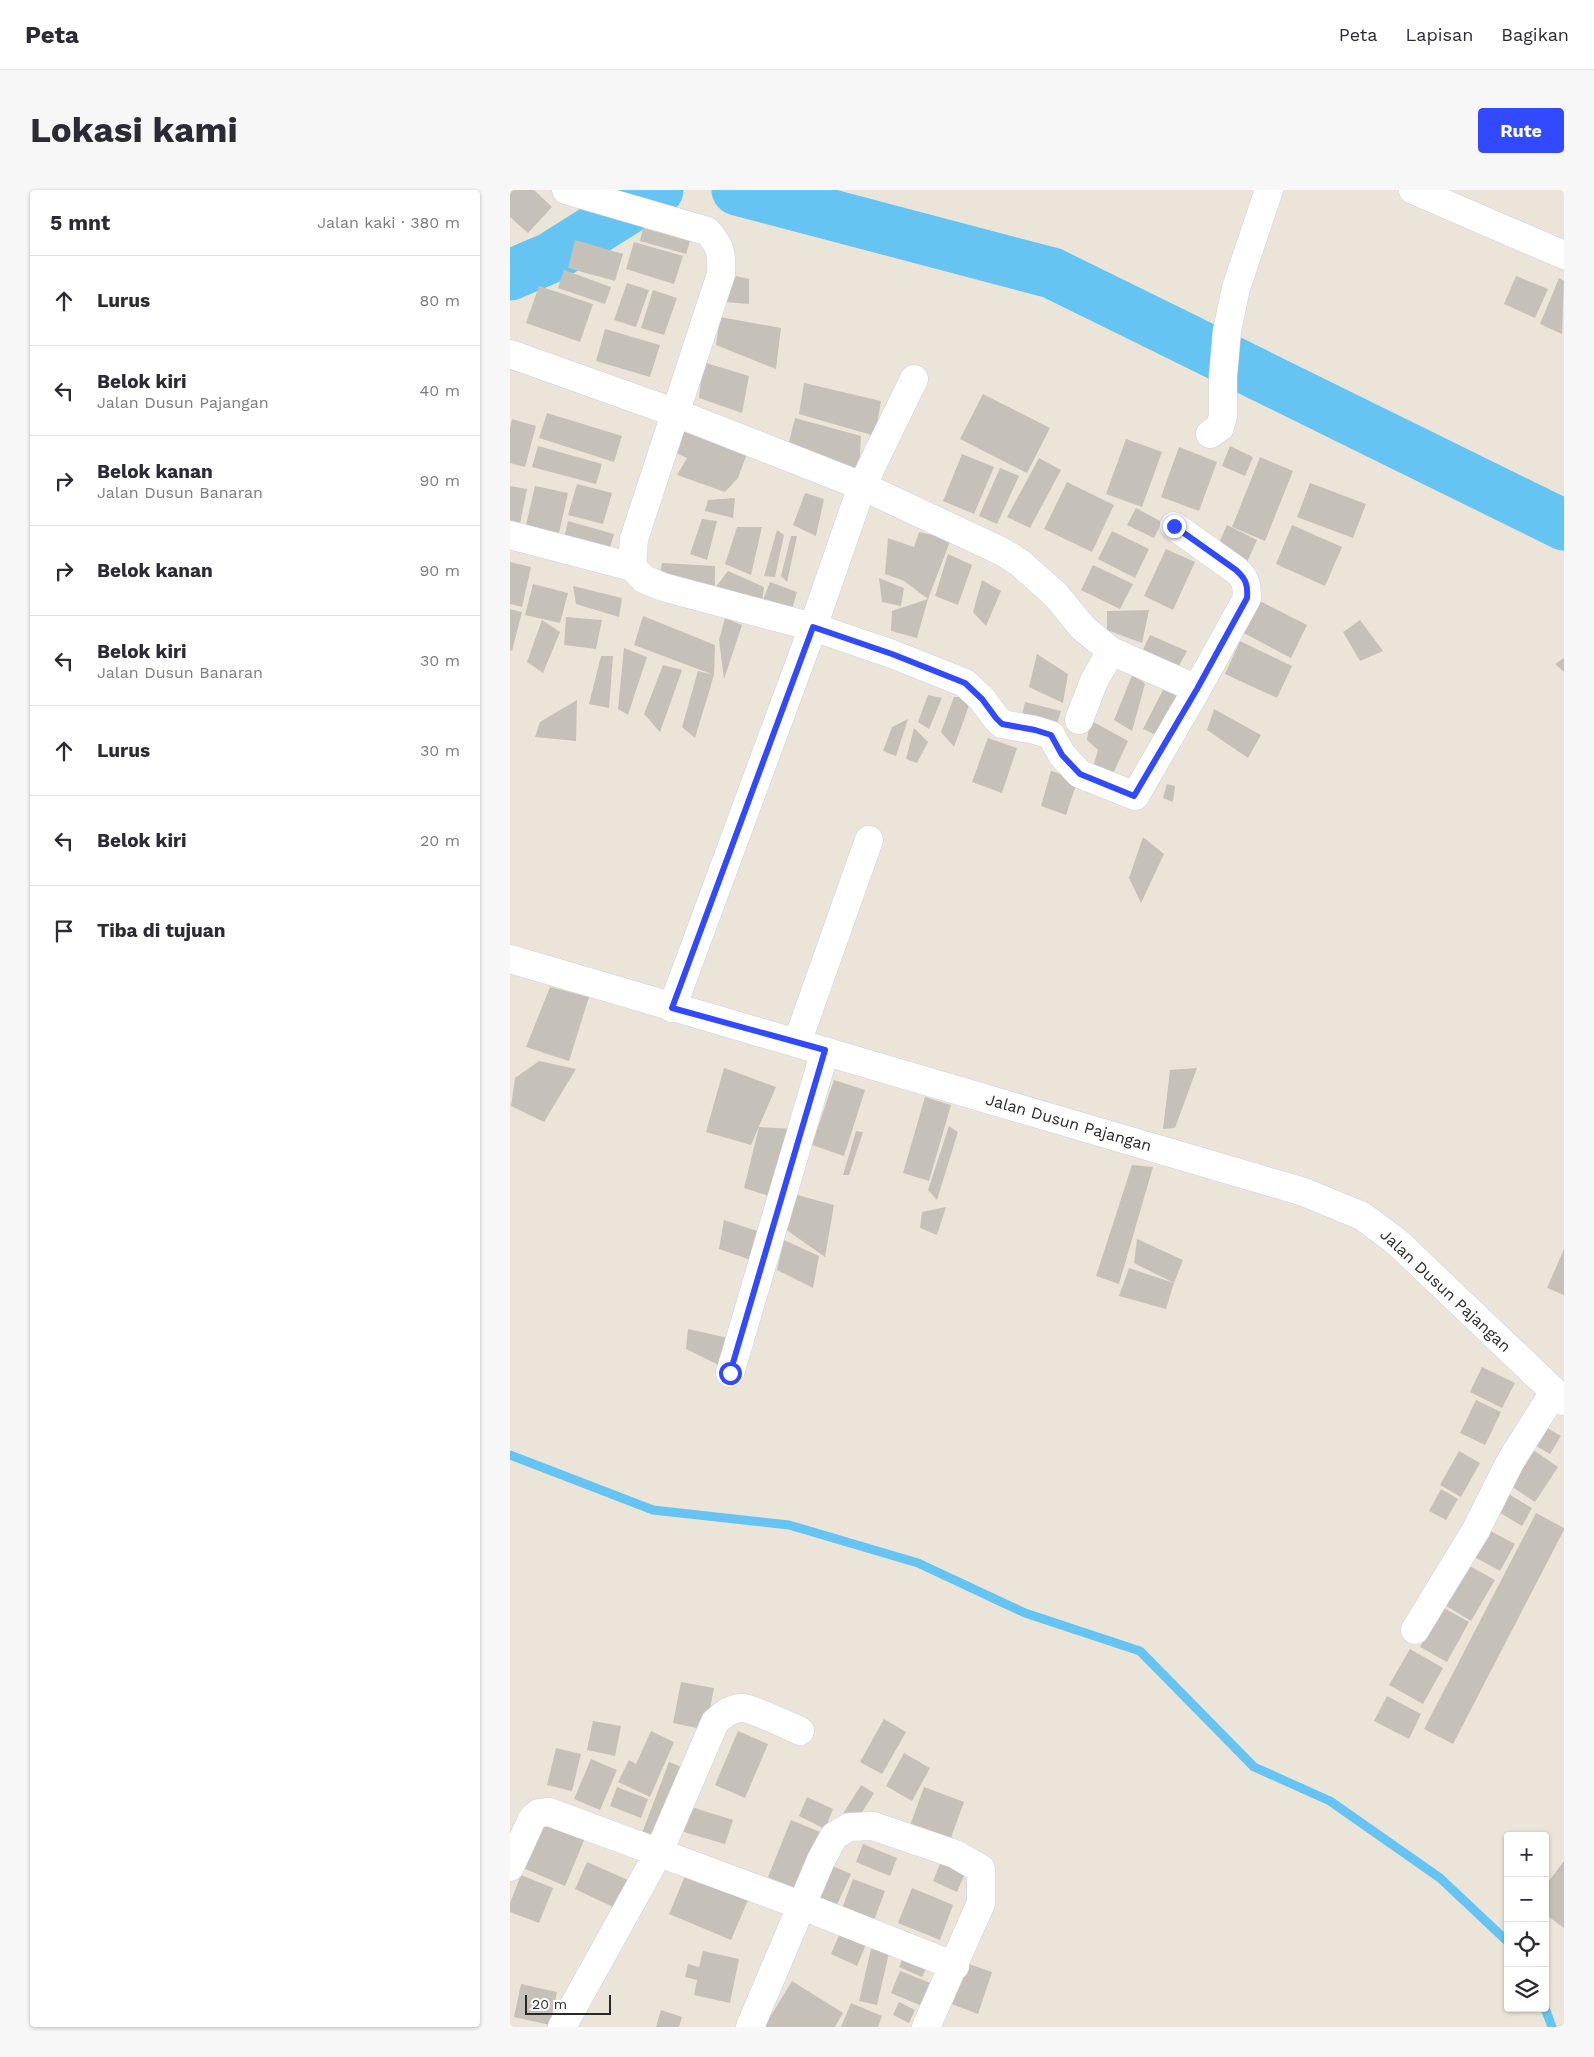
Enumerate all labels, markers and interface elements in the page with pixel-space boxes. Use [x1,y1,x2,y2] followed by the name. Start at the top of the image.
[25,21,79,49] text: Peta
[1339,24,1377,45] text: Peta
[1405,24,1473,45] text: Lapisan
[1501,24,1569,45] text: Bagikan
[1478,108,1564,153] button: Rute
[30,109,238,151] text: Lokasi kami
[50,210,110,235] text: 5 mnt
[317,213,460,232] text: Jalan kaki · 380 m
[50,287,78,315] icon: ahead
[97,289,150,312] text: Lurus
[419,291,460,310] text: 80 m
[97,370,187,393] text: Belok kiri
[50,377,78,405] icon: left
[420,381,460,400] text: 40 m
[97,393,269,412] text: Jalan Dusun Pajangan
[97,460,213,483] text: Belok kanan
[50,467,78,495] icon: right
[419,471,460,490] text: 90 m
[97,483,263,502] text: Jalan Dusun Banaran
[1163,515,1186,538] route end
[50,557,78,585] icon: right
[97,559,213,582] text: Belok kanan
[419,561,460,580] text: 90 m
[97,640,187,663] text: Belok kiri
[50,647,78,675] icon: left
[420,651,460,670] text: 30 m
[97,663,263,682] text: Jalan Dusun Banaran
[50,737,78,765] icon: ahead
[97,739,150,762] text: Lurus
[420,741,460,760] text: 30 m
[50,827,78,855] icon: left
[97,829,187,852] text: Belok kiri
[420,831,460,850] text: 20 m
[50,917,78,945] icon: arrive
[97,919,226,942] text: Tiba di tujuan
[984,1090,1154,1155] street label: Jalan Dusun Pajangan
[1376,1225,1515,1356] street label: Jalan Dusun Pajangan
[719,1362,742,1385] route start
[1504,1832,1549,2012] map controls
[1504,1832,1549,1877] button: +
[1504,1877,1549,1922] button: −
[1504,1922,1549,1967] button: locate
[1504,1967,1549,2012] button: layers
[525,1992,611,2015] scale bar
[532,1996,567,2012] text: 20 m

